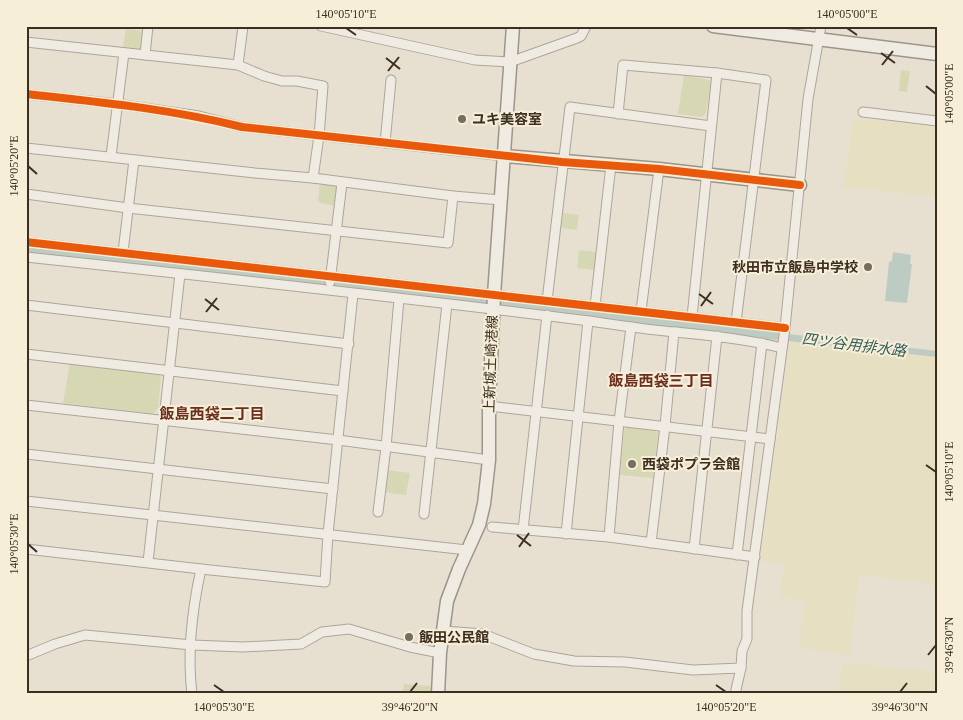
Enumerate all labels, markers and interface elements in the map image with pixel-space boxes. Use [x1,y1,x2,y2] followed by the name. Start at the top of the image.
[315,7,377,21] text: 140°05'10"E
[816,7,878,21] text: 140°05'00"E
[942,63,956,125] text: 140°05'00"E
[472,112,542,127] place label: ユキ美容室
[456,113,468,125] marker: ユキ美容室
[7,135,21,197] text: 140°05'20"E
[732,260,858,275] place label: 秋田市立飯島中学校
[862,261,874,273] marker: 秋田市立飯島中学校
[482,315,500,413] street label: 上新城土崎港線
[801,331,909,360] water label: 四ツ谷用排水路
[608,372,714,389] district label: 飯島西袋三丁目
[159,405,265,422] district label: 飯島西袋二丁目
[942,441,956,503] text: 140°05'10"E
[642,456,740,472] place label: 西袋ポプラ会館
[626,458,638,470] marker: 西袋ポプラ会館
[7,513,21,575] text: 140°05'30"E
[942,616,956,673] text: 39°46'30"N
[419,630,489,645] place label: 飯田公民館
[403,631,415,643] marker: 飯田公民館
[193,700,255,714] text: 140°05'30"E
[382,700,439,714] text: 39°46'20"N
[695,700,757,714] text: 140°05'20"E
[872,700,929,714] text: 39°46'30"N

